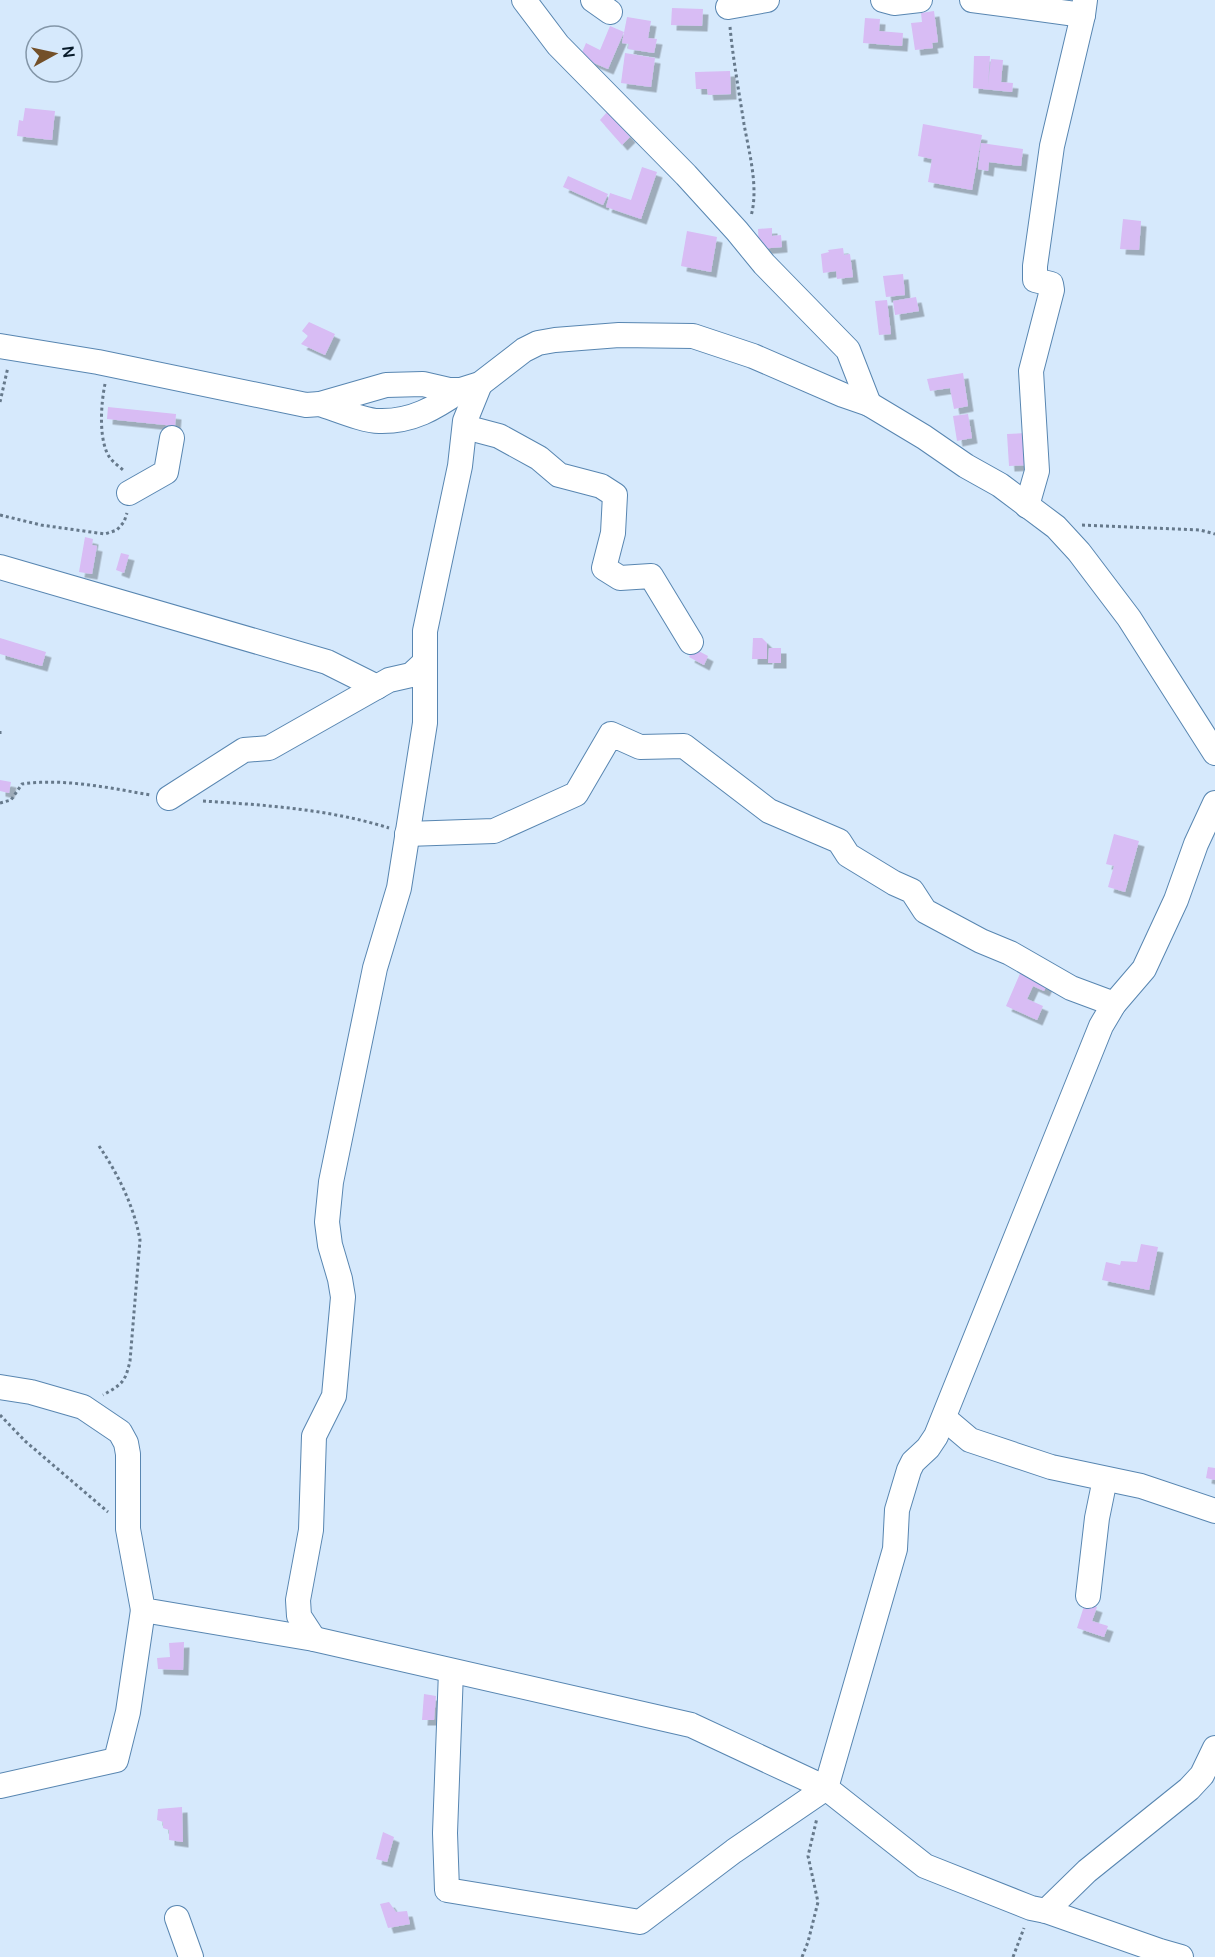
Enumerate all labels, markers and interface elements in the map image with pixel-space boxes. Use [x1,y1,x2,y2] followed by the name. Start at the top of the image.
[24,24,84,84] north arrow
[57,45,81,59] text: N

